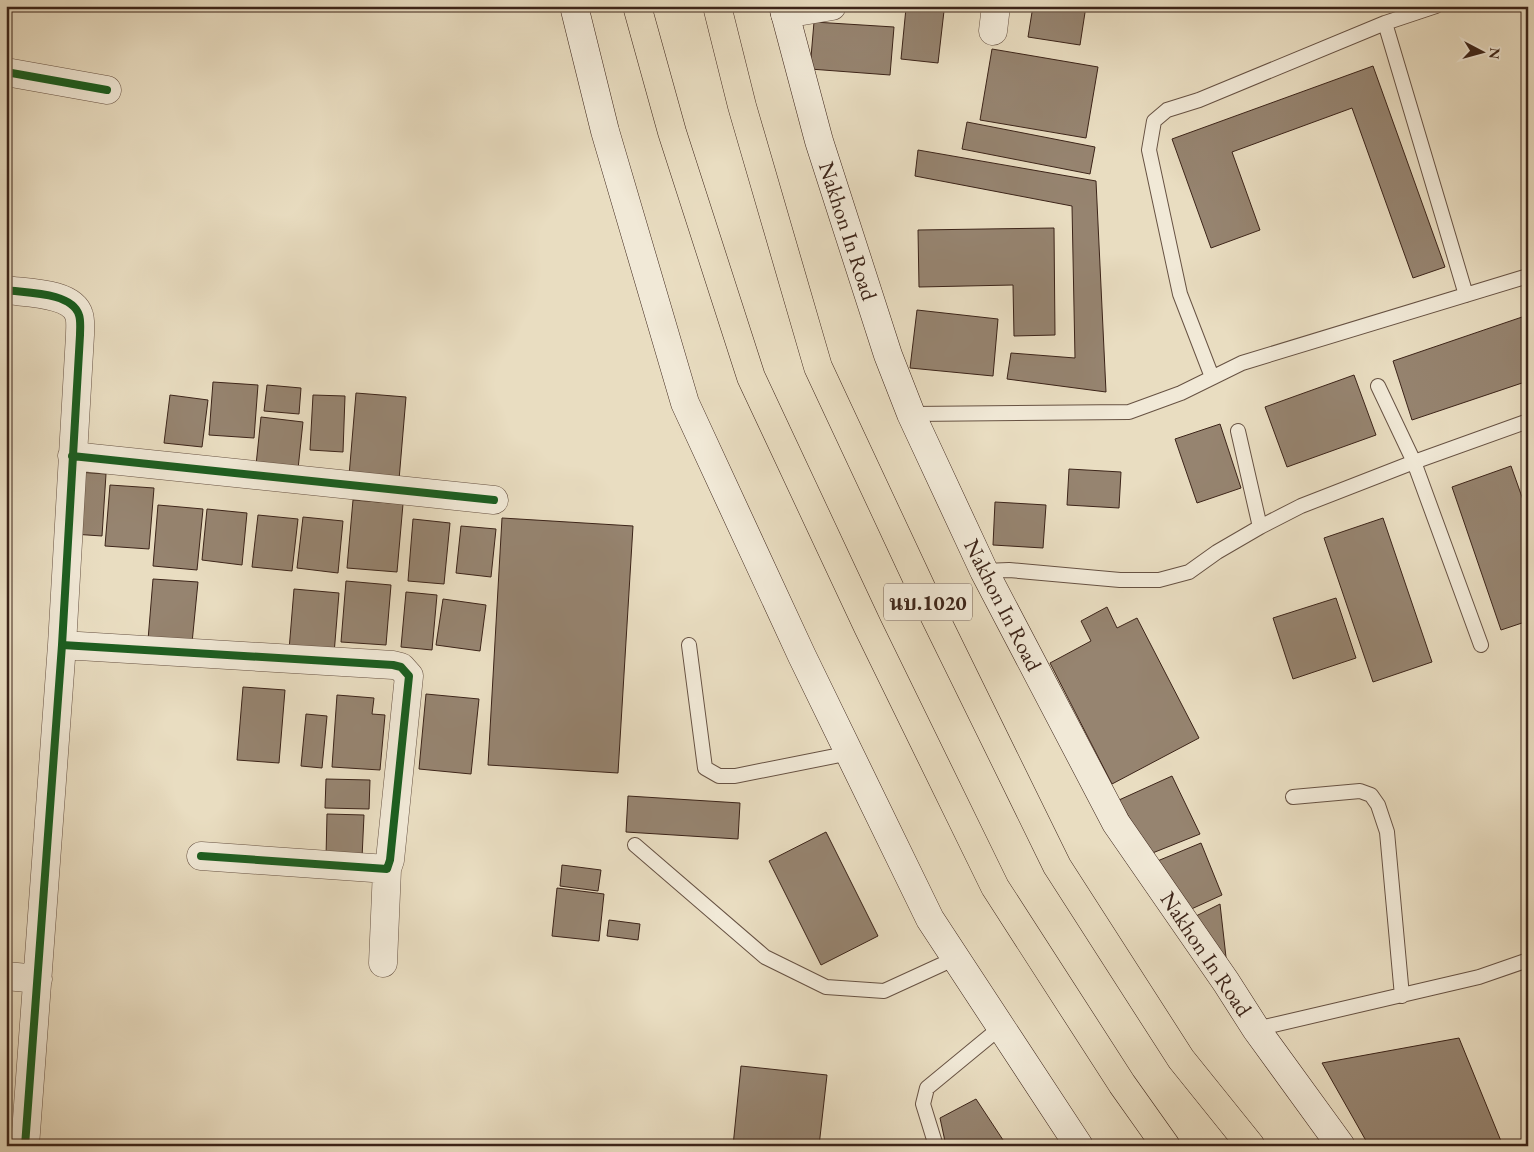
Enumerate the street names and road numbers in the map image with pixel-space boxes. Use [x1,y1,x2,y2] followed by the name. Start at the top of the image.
[812,158,884,305] street label: Nakhon In Road
[957,534,1049,677] street label: Nakhon In Road
[884,584,972,620] road number: นบ.1020
[1154,886,1259,1023] street label: Nakhon In Road

